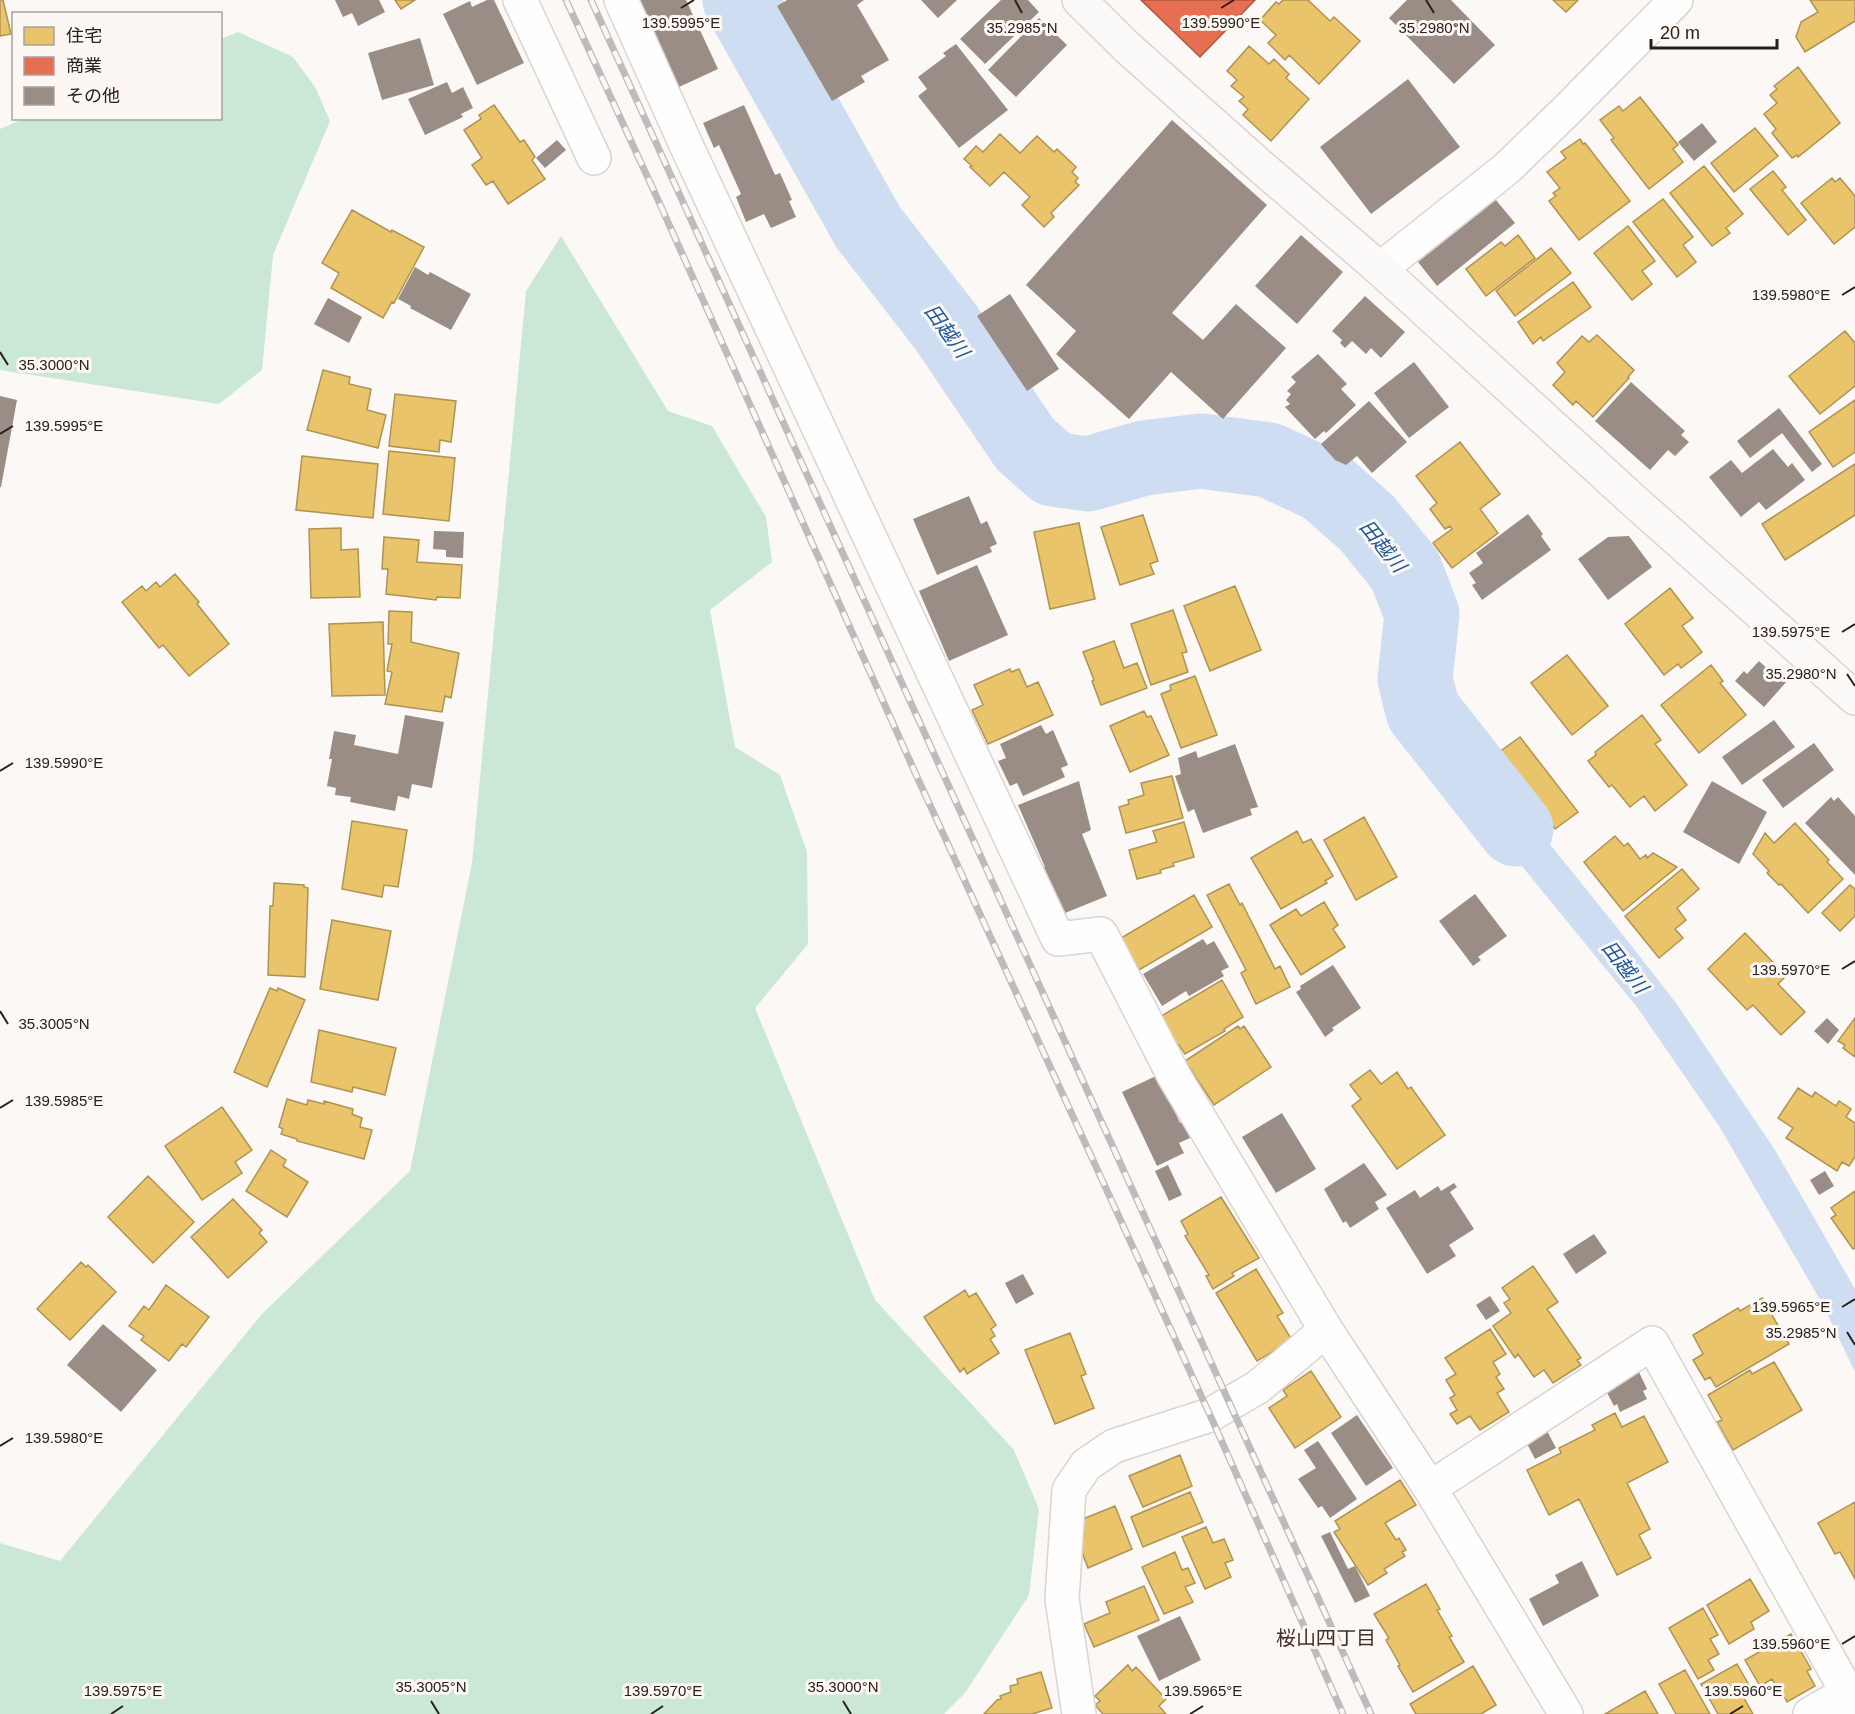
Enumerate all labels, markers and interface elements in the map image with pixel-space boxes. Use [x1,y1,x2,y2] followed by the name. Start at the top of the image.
[12,12,222,120] legend
[1651,12,1777,50] scale bar
[642,14,720,31] text: 139.5995°E
[1182,14,1260,31] text: 139.5990°E
[986,19,1058,36] text: 35.2985°N
[1398,19,1470,36] text: 35.2980°N
[1660,23,1700,43] text: 20 m
[66,26,102,46] text: 住宅
[66,56,102,76] text: 商業
[66,86,120,106] text: その他
[1752,286,1830,303] text: 139.5980°E
[920,300,975,363] water label: 田越川
[18,356,90,373] text: 35.3000°N
[25,417,103,434] text: 139.5995°E
[1356,516,1412,578] water label: 田越川
[1752,623,1830,640] text: 139.5975°E
[1765,665,1837,682] text: 35.2980°N
[25,754,103,771] text: 139.5990°E
[1598,937,1653,999] water label: 田越川
[1752,961,1830,978] text: 139.5970°E
[18,1015,90,1032] text: 35.3005°N
[25,1092,103,1109] text: 139.5985°E
[1752,1298,1830,1315] text: 139.5965°E
[1765,1324,1837,1341] text: 35.2985°N
[25,1429,103,1446] text: 139.5980°E
[1276,1627,1376,1649] district label: 桜山四丁目
[1752,1635,1830,1652] text: 139.5960°E
[395,1678,467,1695] text: 35.3005°N
[807,1678,879,1695] text: 35.3000°N
[84,1682,162,1699] text: 139.5975°E
[624,1682,702,1699] text: 139.5970°E
[1164,1682,1242,1699] text: 139.5965°E
[1704,1682,1782,1699] text: 139.5960°E

